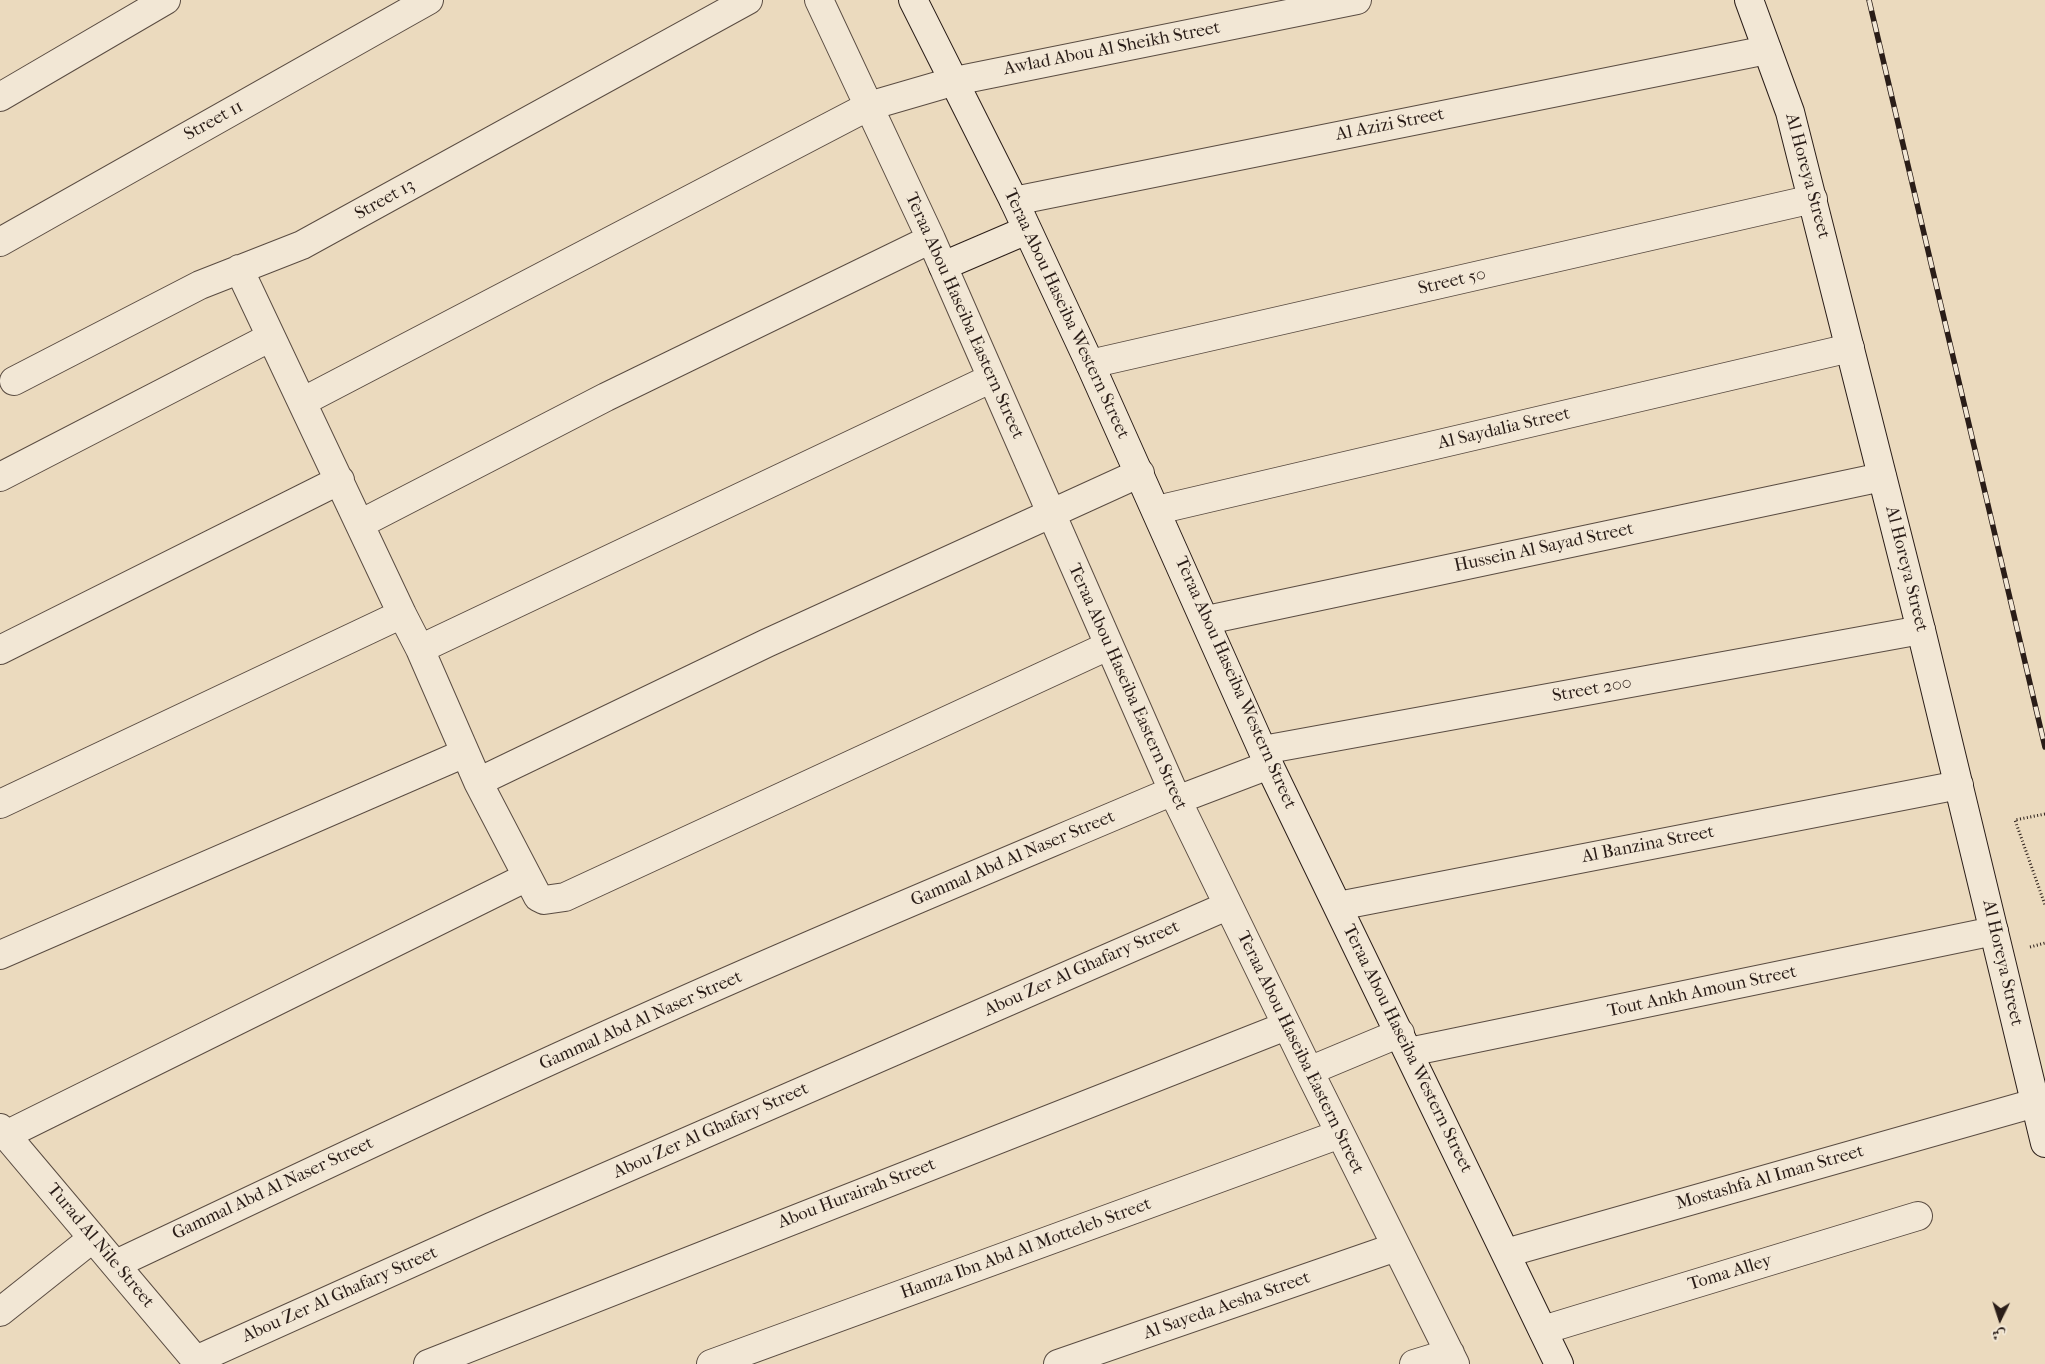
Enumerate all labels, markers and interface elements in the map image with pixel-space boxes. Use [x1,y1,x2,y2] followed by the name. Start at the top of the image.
[1002,17,1222,81] street label: Awlad Abou Al Sheikh Street
[181,96,247,146] street label: Street 11
[1334,104,1446,146] street label: Al Azizi Street
[1780,111,1834,241] street label: Al Horeya Street
[351,175,419,225] street label: Street 13
[998,185,1134,443] street label: Teraa Abou Haseiba Western Street
[900,189,1028,443] street label: Teraa Abou Haseiba Eastern Street
[1416,264,1488,300] street label: Street 50
[1436,403,1572,455] street label: Al Saydalia Street
[1880,504,1932,634] street label: Al Horeya Street
[1452,518,1636,578] street label: Hussein Al Sayad Street
[1170,554,1300,812] street label: Teraa Abou Haseiba Western Street
[1063,560,1191,814] street label: Teraa Abou Haseiba Eastern Street
[1550,672,1634,708] street label: Street 200
[908,806,1118,912] street label: Gammal Abd Al Naser Street
[1580,822,1716,868] street label: Al Banzina Street
[1977,898,2027,1028] street label: Al Horeya Street
[981,916,1183,1022] street label: Abou Zer Al Ghafary Street
[1337,921,1477,1177] street label: Teraa Abou Haseiba Western Street
[1232,928,1368,1178] street label: Teraa Abou Haseiba Eastern Street
[1606,961,1798,1023] street label: Tout Ankh Amoun Street
[536,966,746,1076] street label: Gammal Abd Al Naser Street
[610,1078,812,1184] street label: Abou Zer Al Ghafary Street
[169,1133,377,1245] street label: Gammal Abd Al Naser Street
[1674,1141,1866,1215] street label: Mostashfa Al Iman Street
[775,1154,939,1234] street label: Abou Hurairah Street
[42,1179,158,1313] street label: Turad Al Nile Street
[898,1194,1154,1304] street label: Hamza Ibn Abd Al Motteleb Street
[239,1242,441,1348] street label: Abou Zer Al Ghafary Street
[1686,1250,1774,1296] street label: Toma Alley
[1141,1267,1313,1345] street label: Al Sayeda Aesha Street
[1975,1294,2025,1344] north arrow
[1991,1325,2006,1343] text: ش

